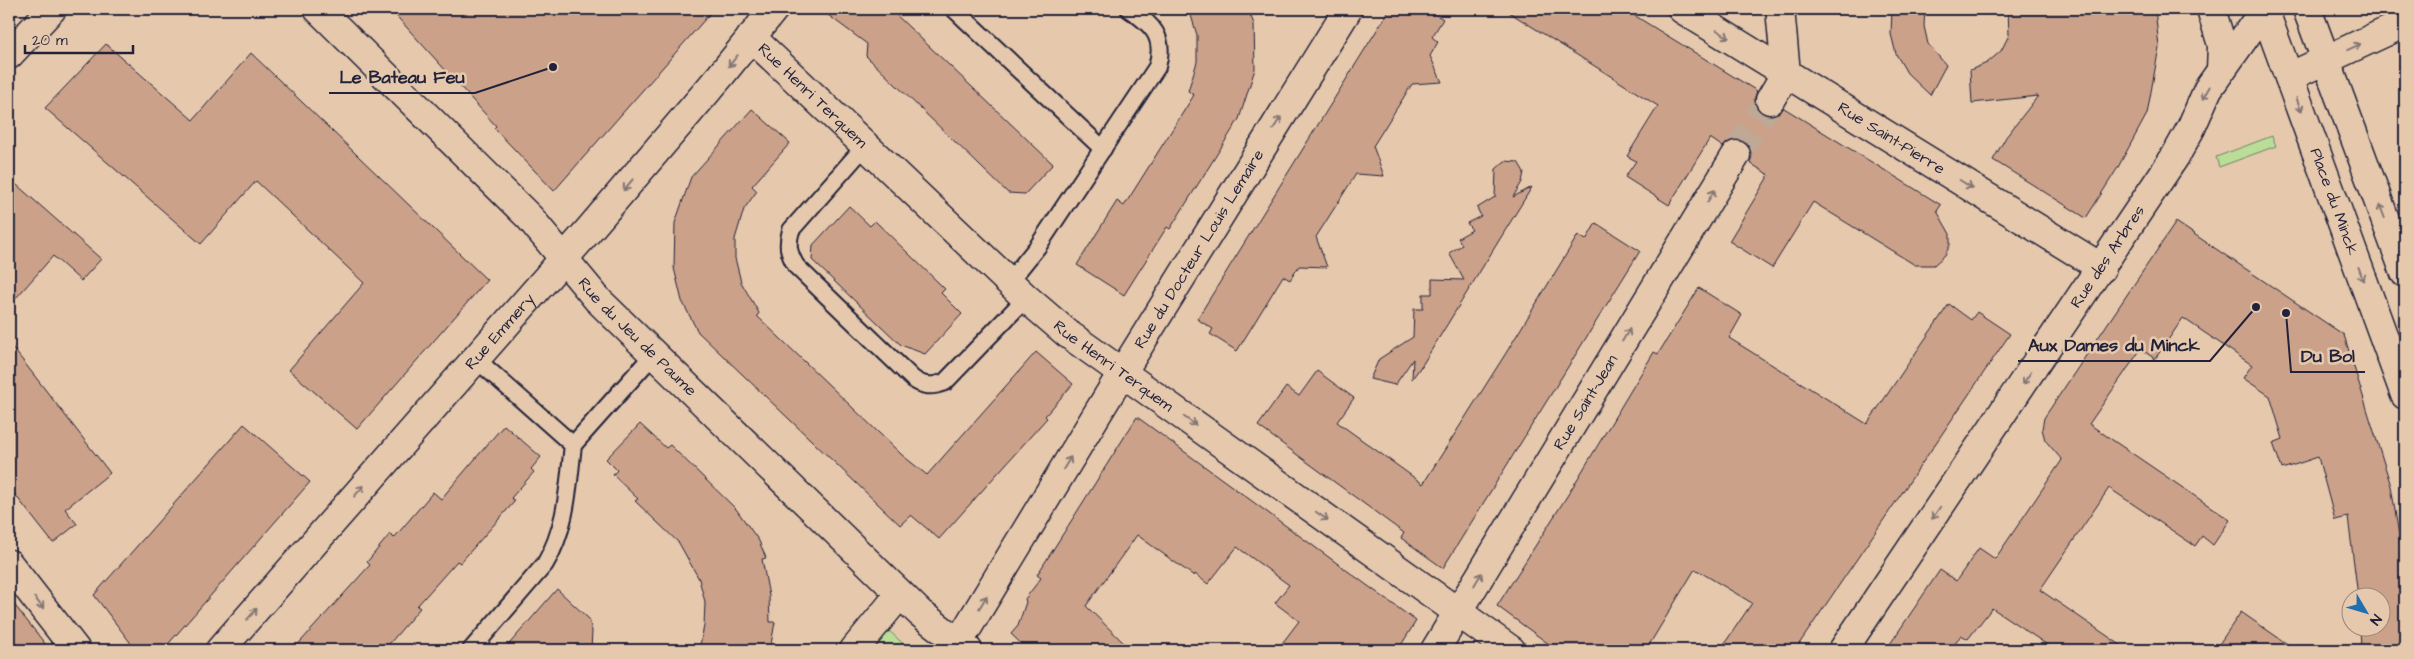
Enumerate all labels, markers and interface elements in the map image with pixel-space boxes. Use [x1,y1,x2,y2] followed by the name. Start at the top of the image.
[25,22,132,54] scale bar
[32,30,68,51] text: 20 m
[1716,30,1730,40] one-way arrow
[753,38,873,153] street label: Rue Henri Terquem
[2346,41,2361,51] one-way arrow
[727,54,738,67] one-way arrow
[329,60,475,93] callout: Le Bateau Feu
[339,65,465,90] text: Le Bateau Feu
[2201,85,2211,100] one-way arrow
[1833,97,1950,180] street label: Rue Saint-Pierre
[2295,97,2304,112] one-way arrow
[1272,117,1282,131] one-way arrow
[1129,145,1269,353] street label: Rue du Docteur Louis Lemaire
[2305,145,2364,258] street label: Place du Minck
[622,178,633,191] one-way arrow
[1958,180,1972,190] one-way arrow
[1706,190,1716,204] one-way arrow
[2065,201,2150,312] street label: Rue des Arbres
[2377,204,2386,219] one-way arrow
[2357,266,2366,281] one-way arrow
[573,273,702,401] street label: Rue du Jeu de Paume
[460,288,540,374] street label: Rue Emmery
[1049,315,1178,417] street label: Rue Henri Terquem
[2018,328,2210,361] callout: Aux Dames du Minck
[1622,329,1632,343] one-way arrow
[2028,333,2201,358] text: Aux Dames du Minck
[2291,339,2365,372] callout: Du Bol
[2301,344,2355,369] text: Du Bol
[1548,350,1623,454] street label: Rue Saint-Jean
[2022,371,2032,385] one-way arrow
[1183,416,1196,427] one-way arrow
[1063,456,1073,470] one-way arrow
[354,485,365,498] one-way arrow
[1931,505,1941,519] one-way arrow
[1315,511,1329,521] one-way arrow
[1474,572,1484,586] one-way arrow
[2342,586,2392,636] north arrow
[978,595,988,609] one-way arrow
[33,596,44,609] one-way arrow
[246,607,258,620] one-way arrow
[2365,610,2386,629] text: N

